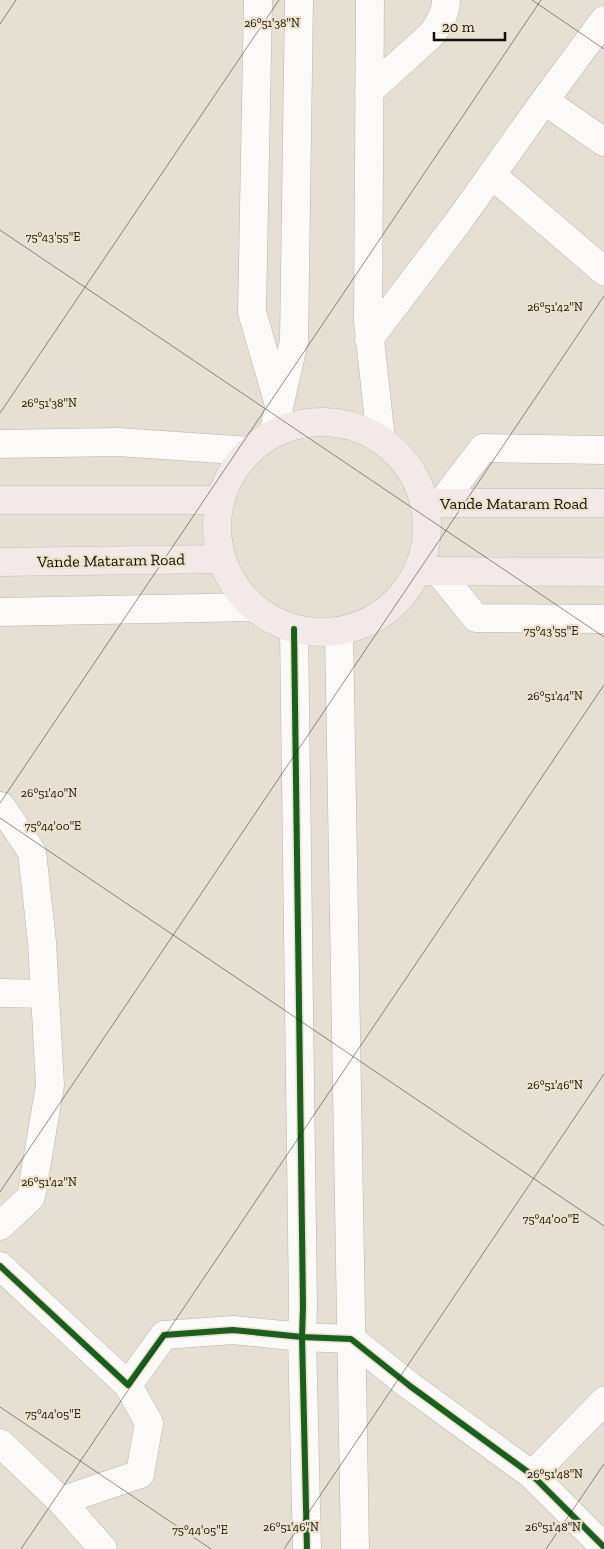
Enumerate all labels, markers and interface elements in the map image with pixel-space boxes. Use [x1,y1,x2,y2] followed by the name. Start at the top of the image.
[434,10,505,42] scale bar
[244,16,300,30] text: 26°51'38"N
[442,18,475,36] text: 20 m
[26,230,80,244] text: 75°43'55"E
[527,300,583,314] text: 26°51'42"N
[21,396,77,410] text: 26°51'38"N
[439,494,588,513] street label: Vande Mataram Road
[36,550,185,571] street label: Vande Mataram Road
[524,624,578,638] text: 75°43'55"E
[527,689,583,703] text: 26°51'44"N
[21,786,77,800] text: 26°51'40"N
[25,819,81,833] text: 75°44'00"E
[527,1078,583,1092] text: 26°51'46"N
[21,1175,77,1189] text: 26°51'42"N
[523,1212,579,1226] text: 75°44'00"E
[25,1407,81,1421] text: 75°44'05"E
[527,1467,583,1481] text: 26°51'48"N
[263,1520,319,1534] text: 26°51'46"N
[525,1520,581,1534] text: 26°51'48"N
[172,1523,228,1537] text: 75°44'05"E

